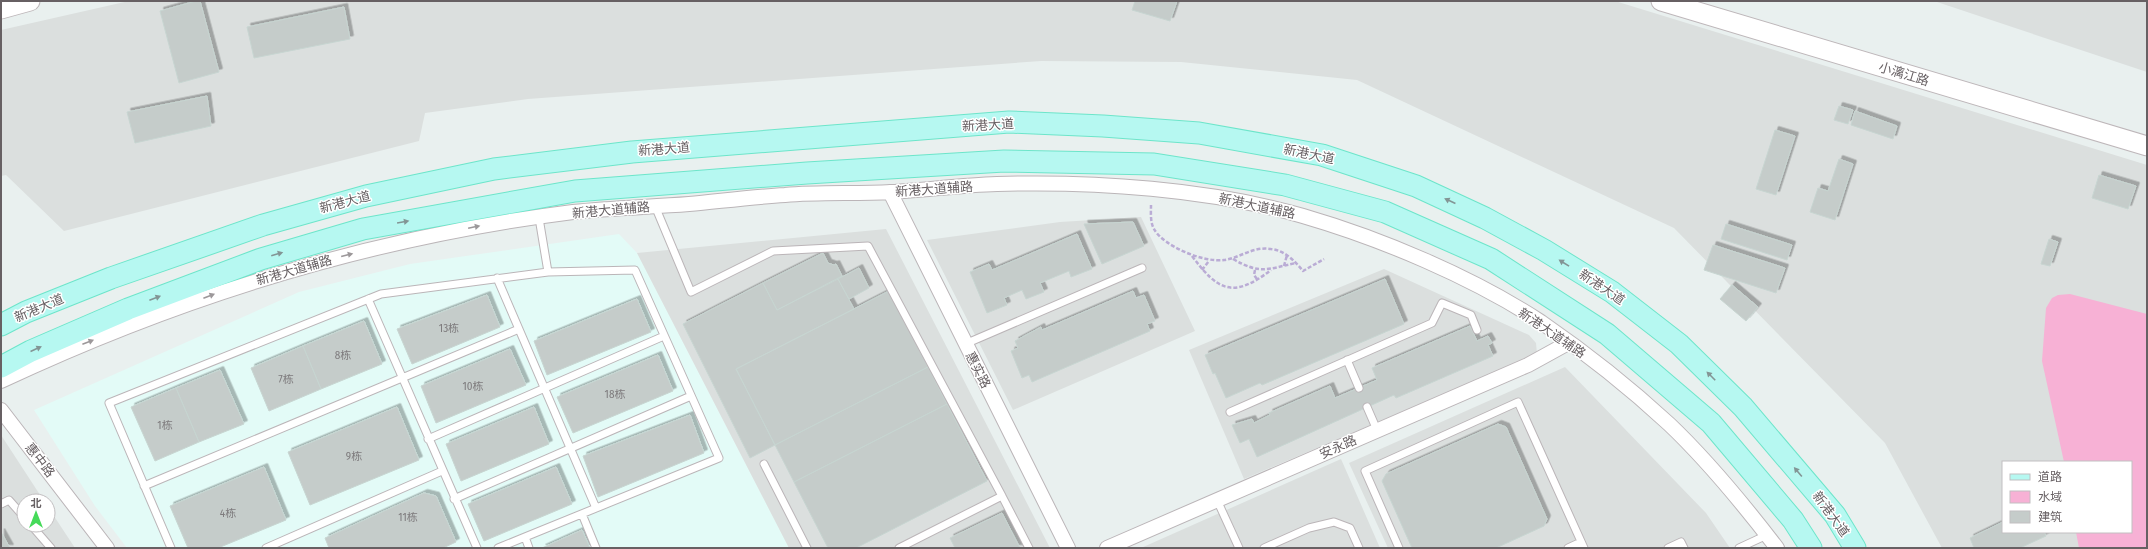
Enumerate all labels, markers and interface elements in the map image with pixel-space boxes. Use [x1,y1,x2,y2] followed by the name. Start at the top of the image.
[1877,59,1931,89] street label: 小漓江路
[962,116,1014,134] street label: 新港大道
[638,140,690,158] street label: 新港大道
[1282,141,1336,167] street label: 新港大道
[895,179,973,199] street label: 新港大道辅路
[318,188,372,216] street label: 新港大道
[1217,191,1297,221] street label: 新港大道辅路
[1444,198,1456,204] one-way arrow
[571,199,651,221] street label: 新港大道辅路
[397,219,409,225] one-way arrow
[468,224,480,230] one-way arrow
[272,251,284,257] one-way arrow
[254,252,334,288] street label: 新港大道辅路
[341,252,353,258] one-way arrow
[1559,259,1569,267] one-way arrow
[1576,266,1628,308] street label: 新港大道
[12,291,66,325] street label: 新港大道
[204,293,216,299] one-way arrow
[150,295,162,301] one-way arrow
[1515,305,1589,361] street label: 新港大道辅路
[439,322,459,335] house number: 13栋
[82,339,94,345] one-way arrow
[30,346,41,352] one-way arrow
[335,349,351,362] house number: 8栋
[962,349,994,391] street label: 惠实路
[1706,371,1716,381] one-way arrow
[278,373,294,386] house number: 7栋
[462,380,484,393] house number: 10栋
[605,388,625,401] house number: 18栋
[157,419,173,432] house number: 1栋
[1317,432,1359,462] street label: 安永路
[22,440,58,480] street label: 惠中路
[346,450,362,463] house number: 9栋
[2002,461,2132,533] legend
[1794,467,1803,477] one-way arrow
[2038,470,2062,484] text: 道路
[1810,489,1852,539] street label: 新港大道
[2038,490,2062,504] text: 水域
[16,493,56,533] north arrow
[31,497,42,510] text: 北
[220,507,236,520] house number: 4栋
[2038,510,2062,524] text: 建筑
[398,511,418,524] house number: 11栋

